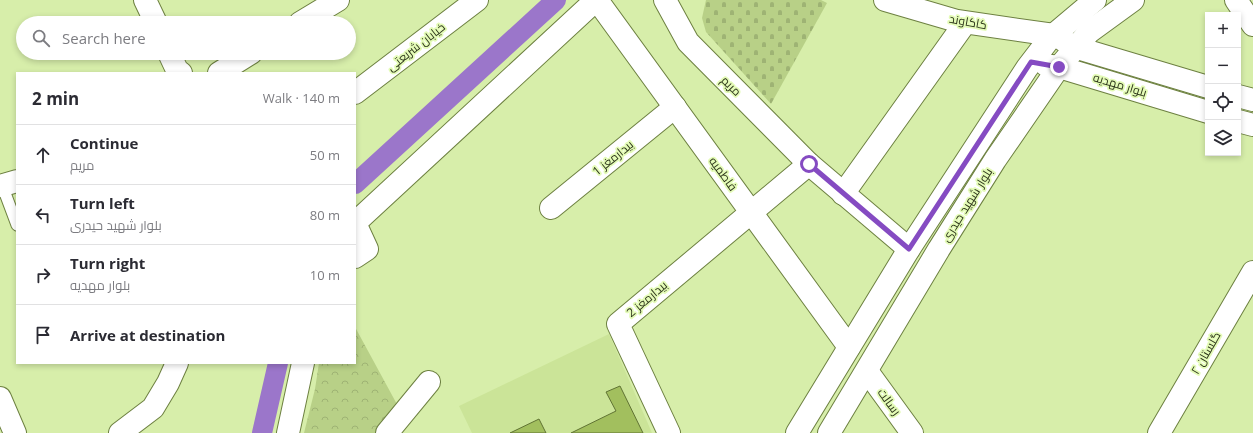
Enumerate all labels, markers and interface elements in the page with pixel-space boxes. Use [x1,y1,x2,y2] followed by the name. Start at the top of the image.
[948,10,988,33] street label: کاکاوند
[1205,12,1241,156] map controls
[1205,12,1241,48] button: +
[16,16,356,60] search box
[383,18,448,75] street label: خیابان شریعتی
[30,27,52,49] icon: search
[62,28,146,48] text: Search here
[1205,48,1241,84] button: −
[1050,58,1068,76] route end
[1091,68,1149,101] street label: بلوار مهدیه
[717,72,745,100] street label: مریم
[1205,84,1241,120] button: locate
[32,87,79,110] text: 2 min
[263,89,340,107] text: Walk · 140 m
[1205,120,1241,156] button: layers
[70,133,138,153] text: Continue
[589,136,637,179] street label: بیدارمغز 1
[32,144,54,166] icon: ahead
[310,146,340,164] text: 50 m
[705,153,742,194] street label: فاطمیه
[800,155,818,173] route start
[70,156,94,174] text: مریم
[937,164,996,245] street label: بلوار شهید حیدری
[70,193,135,213] text: Turn left
[32,204,54,226] icon: left
[310,206,340,224] text: 80 m
[70,216,162,234] text: بلوار شهید حیدری
[70,253,145,273] text: Turn right
[32,264,54,286] icon: right
[310,266,340,284] text: 10 m
[70,276,130,294] text: بلوار مهدیه
[623,277,671,321] street label: بیدارمغز 2
[32,324,54,346] icon: arrive
[70,325,225,345] text: Arrive at destination
[1187,328,1225,377] street label: گلستان ۲
[874,385,905,419] street label: رسالت

